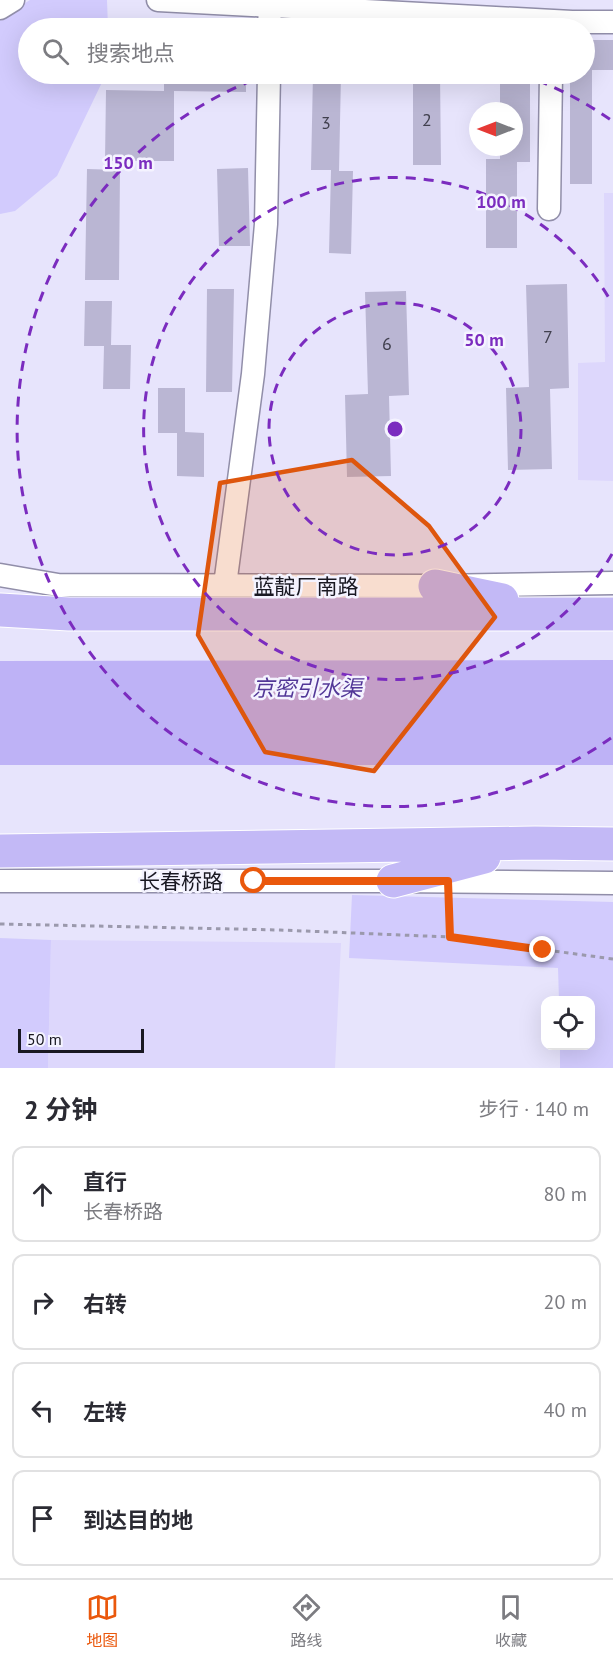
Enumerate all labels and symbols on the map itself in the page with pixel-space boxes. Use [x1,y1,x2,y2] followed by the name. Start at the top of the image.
[469,102,523,156] north arrow
[422,108,432,131] house number: 2
[321,111,331,134] house number: 3
[103,151,153,174] text: 150 m
[476,190,526,213] text: 100 m
[543,325,553,348] house number: 7
[464,328,504,351] text: 50 m
[382,332,392,355] house number: 6
[385,419,405,439] centre of rings
[254,573,359,600] street label: 蓝靛厂南路
[252,674,365,702] water label: 京密引水渠
[240,867,266,893] route start
[139,868,223,895] street label: 长春桥路
[529,936,555,962] route end
[18,1026,144,1054] scale bar

